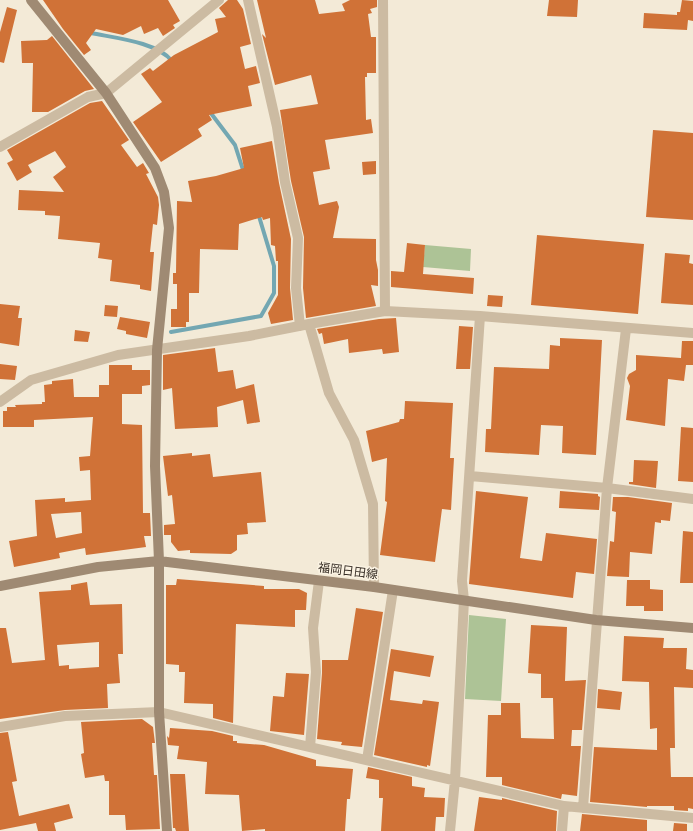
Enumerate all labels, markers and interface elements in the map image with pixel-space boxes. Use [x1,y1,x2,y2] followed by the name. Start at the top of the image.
[317,560,379,582] street label: 福岡日田線

